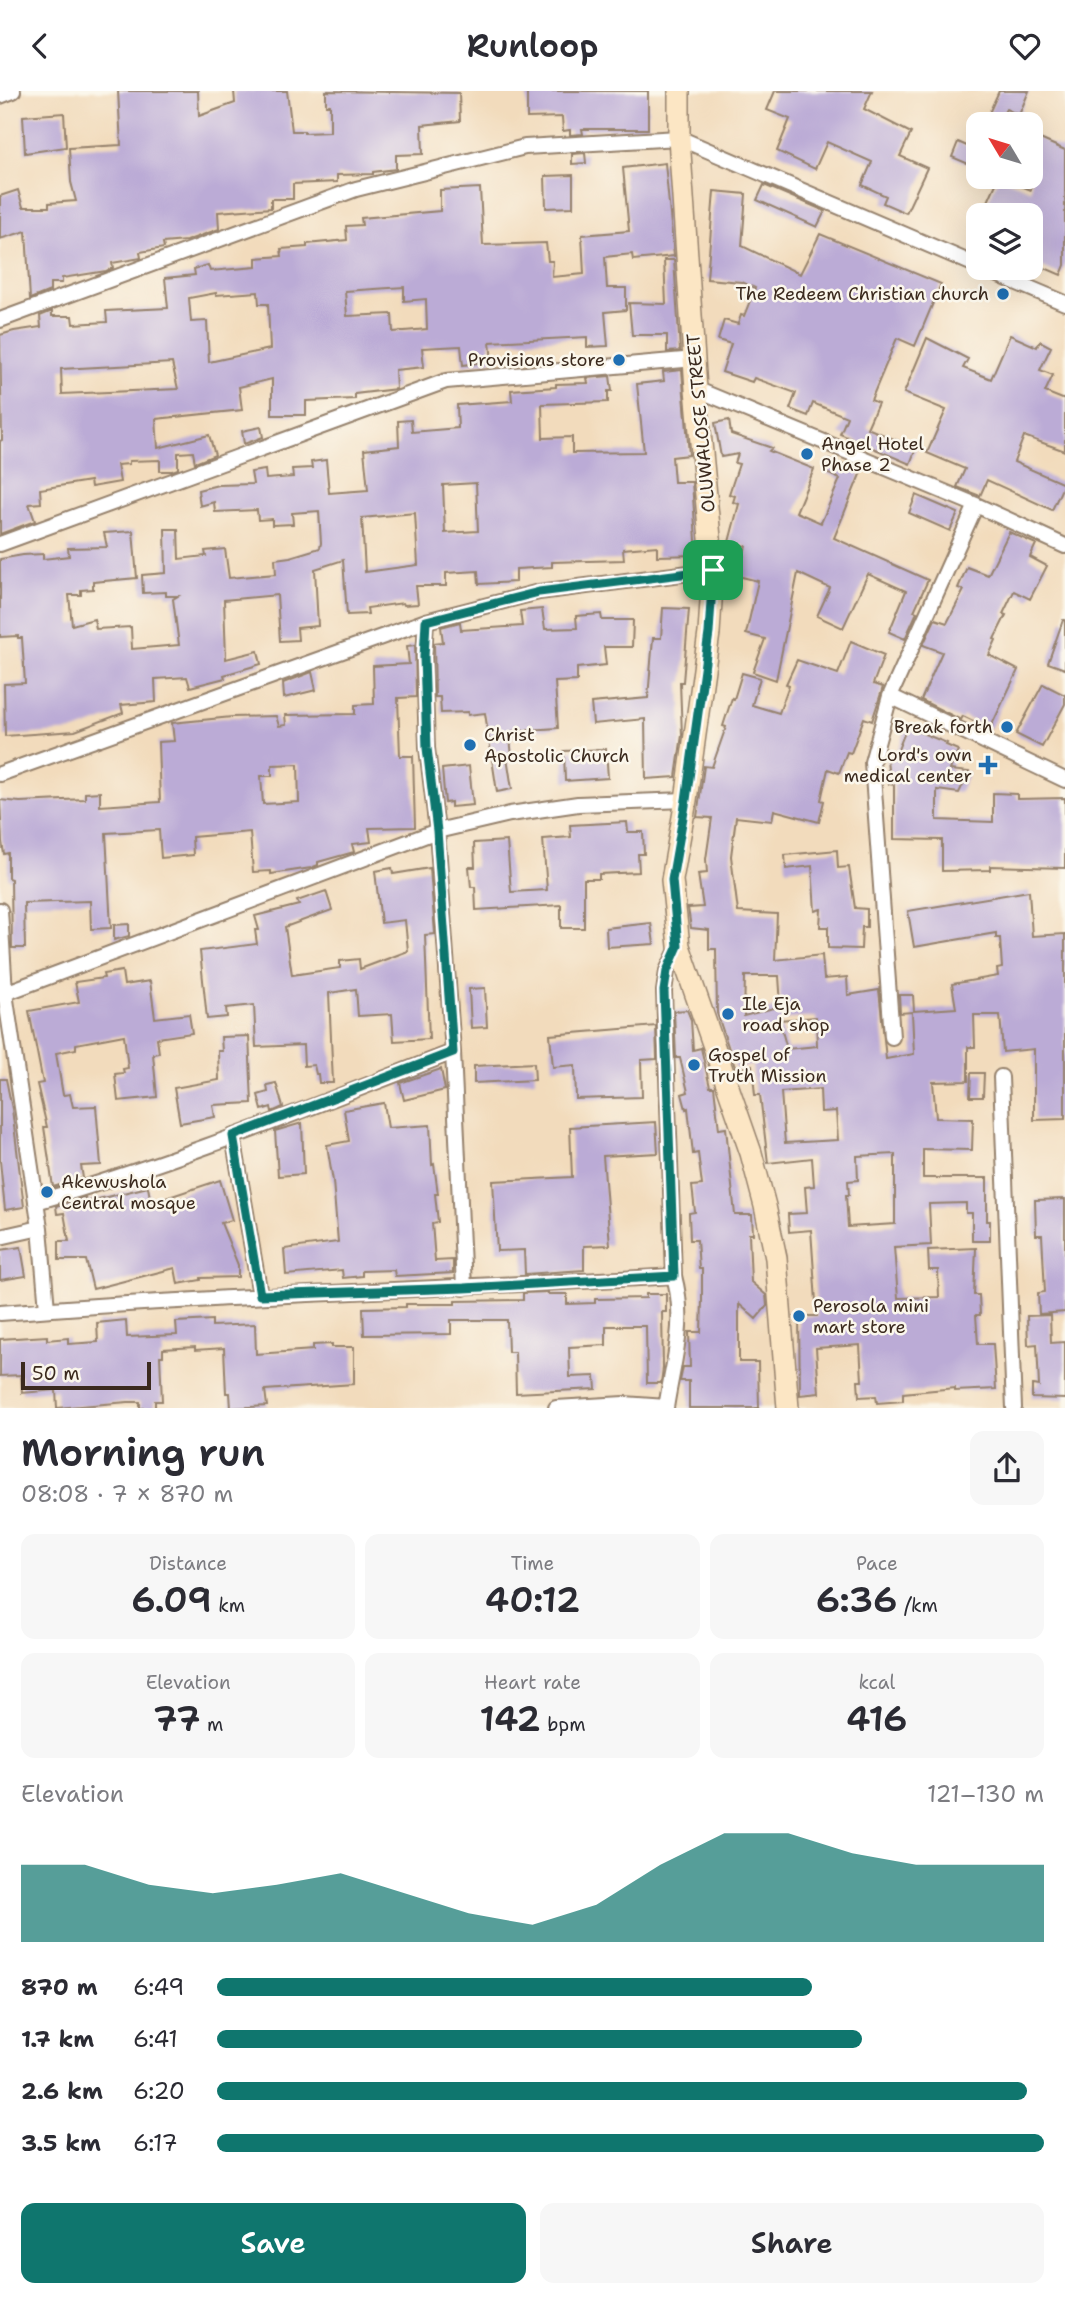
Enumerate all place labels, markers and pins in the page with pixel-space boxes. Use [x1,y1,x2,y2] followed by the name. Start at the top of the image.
[735,282,989,306] place label: The Redeem Christian church
[995,286,1011,302] marker: The Redeem Christian church
[468,348,605,372] place label: Provisions store
[611,352,627,368] marker: Provisions store
[821,432,925,477] place label: Angel Hotel Phase 2
[799,446,815,462] marker: Angel Hotel Phase 2
[683,540,743,600] pin
[894,715,993,739] place label: Break forth
[999,719,1015,735] marker: Break forth
[484,723,629,768] place label: Christ Apostolic Church
[462,737,478,753] marker: Christ Apostolic Church
[844,743,972,788] place label: Lord's own medical center
[978,755,998,775] marker: Lord's own medical center
[742,992,830,1037] place label: Ile Eja road shop
[720,1006,736,1022] marker: Ile Eja road shop
[708,1043,827,1088] place label: Gospel of Truth Mission
[686,1057,702,1073] marker: Gospel of Truth Mission
[61,1170,196,1215] place label: Akewushola Central mosque
[39,1184,55,1200] marker: Akewushola Central mosque
[813,1294,929,1339] place label: Perosola mini mart store
[791,1308,807,1324] marker: Perosola mini mart store

